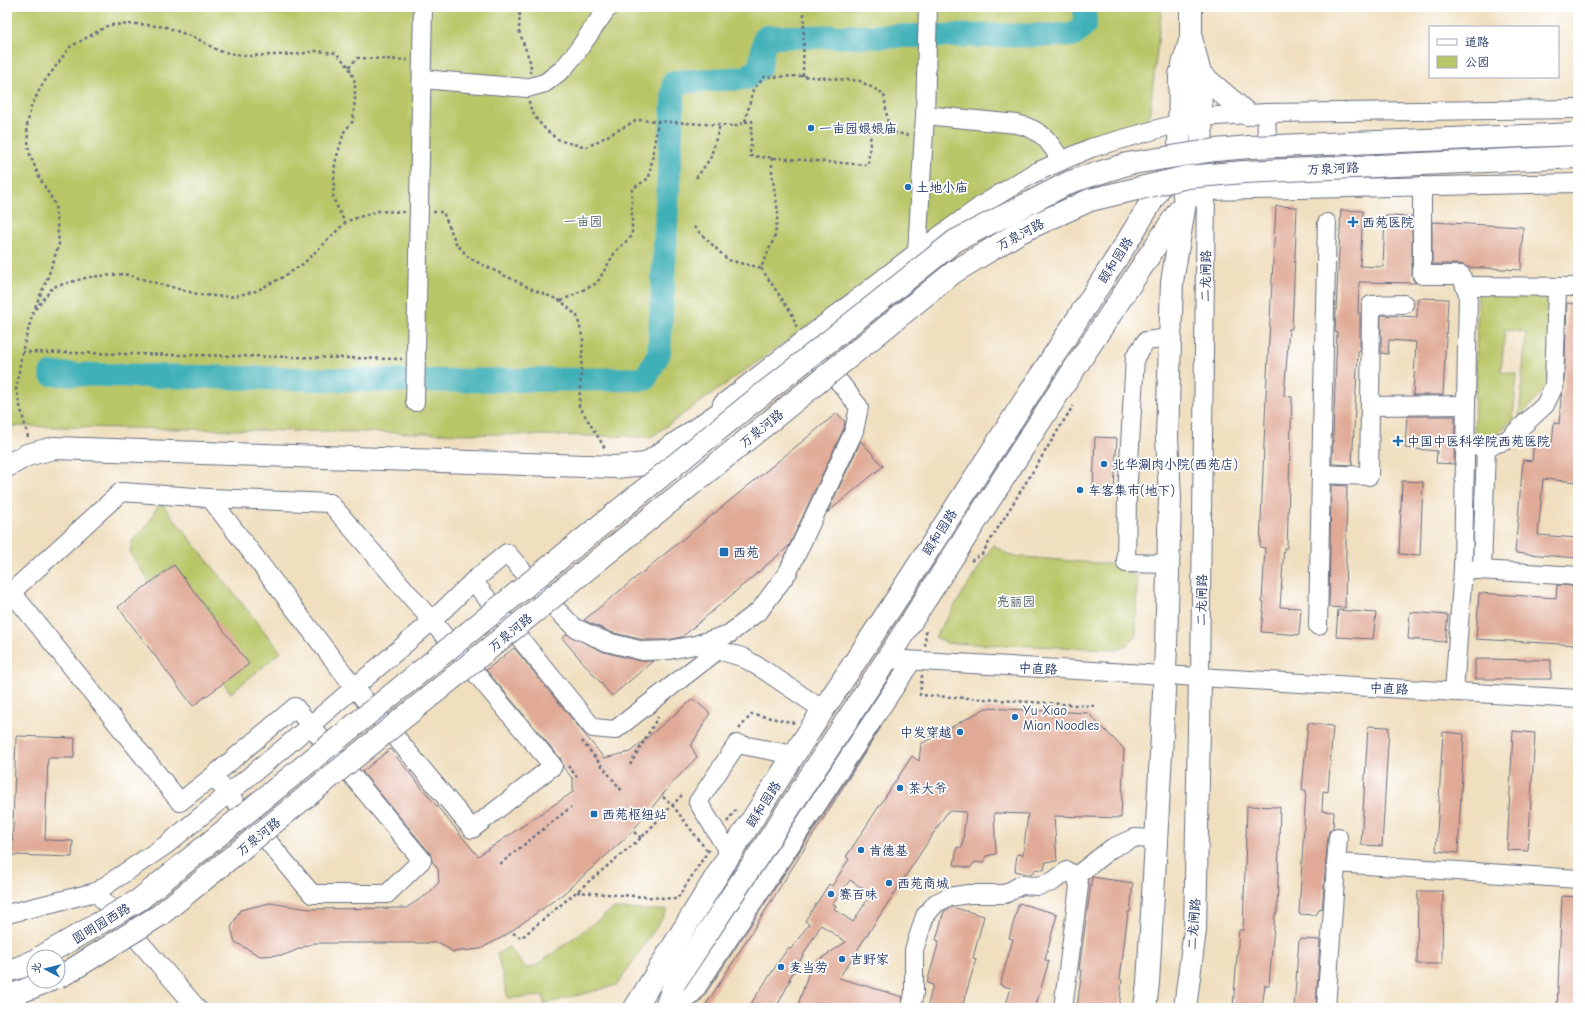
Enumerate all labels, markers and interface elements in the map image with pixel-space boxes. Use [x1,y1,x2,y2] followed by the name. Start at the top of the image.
[1429,26,1559,78] legend
[1465,35,1489,49] text: 道路
[1465,55,1489,69] text: 公园
[819,121,897,136] place label: 一亩园娘娘庙
[806,123,816,133] marker: 一亩园娘娘庙
[1307,160,1359,177] street label: 万泉河路
[916,180,968,195] place label: 土地小庙
[903,182,913,192] marker: 土地小庙
[563,214,603,229] park label: 一亩园
[1362,215,1414,230] place label: 西苑医院
[994,216,1047,253] street label: 万泉河路
[1347,216,1359,228] marker: 西苑医院
[1095,234,1136,286] street label: 颐和园路
[1198,250,1213,302] street label: 二龙闸路
[736,406,786,451] street label: 万泉河路
[1407,434,1550,449] place label: 中国中医科学院西苑医院
[1392,435,1404,447] marker: 中国中医科学院西苑医院
[1112,457,1238,472] place label: 北华涮肉小院(西苑店)
[1099,459,1109,469] marker: 北华涮肉小院(西苑店)
[1088,483,1175,498] place label: 车客集市(地下)
[1075,485,1085,495] marker: 车客集市(地下)
[919,506,960,558] street label: 颐和园路
[733,545,759,560] place label: 西苑
[718,546,730,558] marker: 西苑
[1194,574,1209,626] street label: 二龙闸路
[996,594,1036,609] park label: 亮丽园
[485,610,535,655] street label: 万泉河路
[1018,660,1058,677] street label: 中直路
[1369,680,1409,697] street label: 中直路
[1023,703,1099,733] place label: Yu Xiao Mian Noodles
[1010,712,1020,722] marker: Yu Xiao Mian Noodles
[900,725,952,740] place label: 中发穿越
[955,727,965,737] marker: 中发穿越
[743,778,784,830] street label: 颐和园路
[908,781,947,796] place label: 茶大爷
[895,783,905,793] marker: 茶大爷
[602,807,667,822] place label: 西苑枢纽站
[589,809,599,819] marker: 西苑枢纽站
[233,814,283,859] street label: 万泉河路
[869,843,908,858] place label: 肯德基
[856,845,866,855] marker: 肯德基
[897,876,949,891] place label: 西苑商城
[884,878,894,888] marker: 西苑商城
[839,887,878,902] place label: 赛百味
[826,889,836,899] marker: 赛百味
[1184,898,1203,951] street label: 二龙闸路
[70,900,133,947] street label: 圆明园西路
[26,949,66,989] north arrow
[850,952,889,967] place label: 吉野家
[837,954,847,964] marker: 吉野家
[789,960,828,975] place label: 麦当劳
[29,962,44,974] text: 北
[776,962,786,972] marker: 麦当劳

